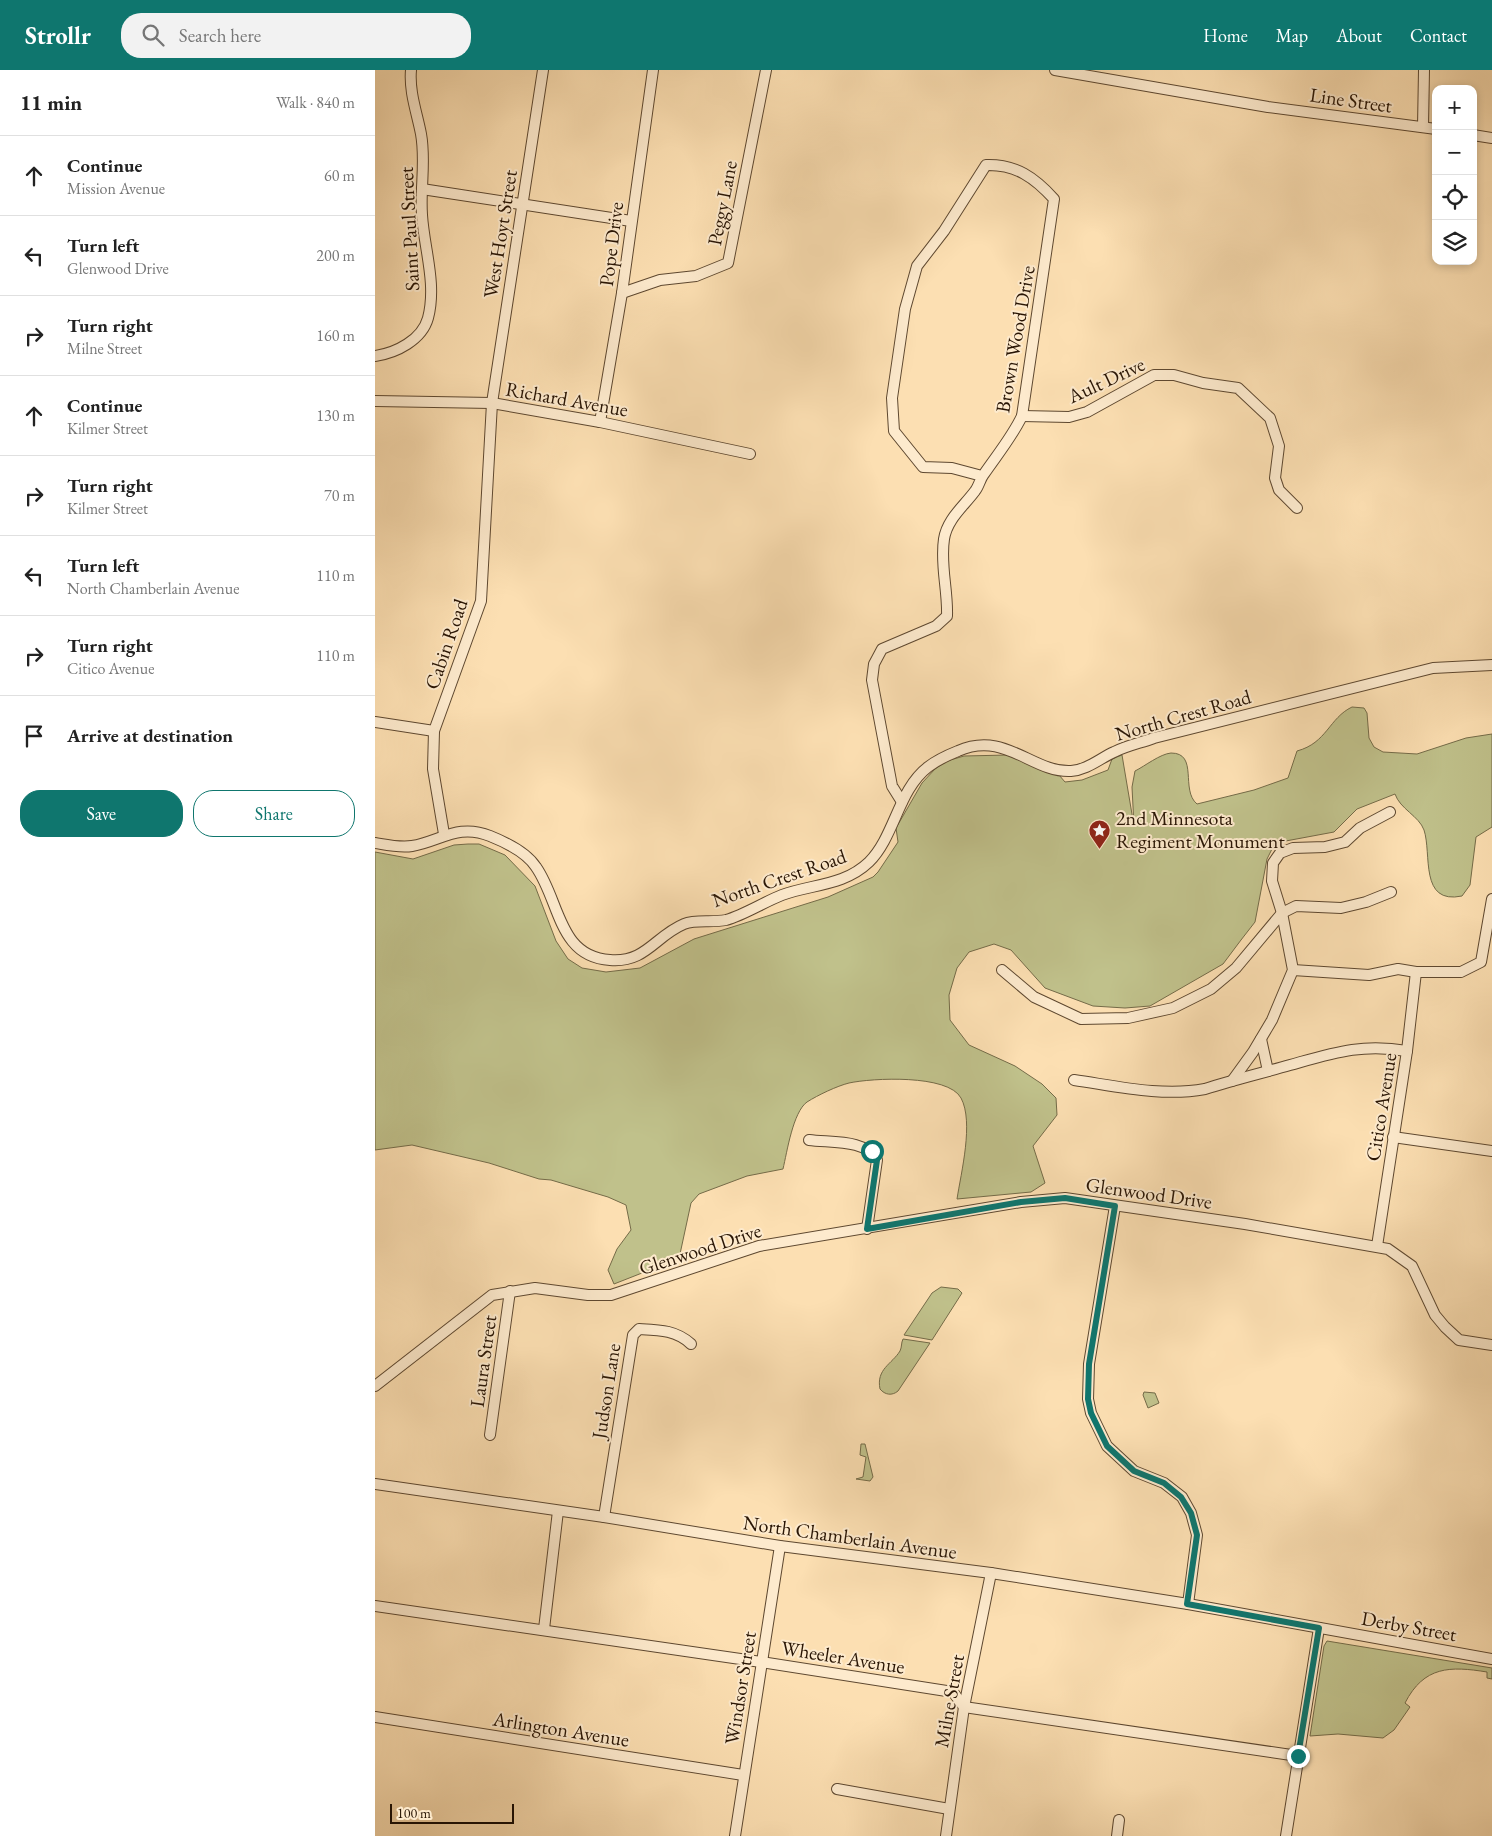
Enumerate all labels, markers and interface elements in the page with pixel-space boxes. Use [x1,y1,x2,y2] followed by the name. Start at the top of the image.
[121,13,471,58] search box
[25,20,91,51] text: Strollr
[139,21,167,49] icon: search
[179,23,261,48] text: Search here
[1203,24,1248,47] text: Home
[1276,24,1308,47] text: Map
[1336,24,1382,47] text: About
[1410,24,1467,47] text: Contact
[1308,81,1395,119] street label: Line Street
[1432,85,1477,265] map controls
[1432,85,1477,130] button: +
[20,89,82,116] text: 11 min
[276,92,355,113] text: Walk · 840 m
[1432,130,1477,175] button: −
[67,153,142,178] text: Continue
[701,158,743,248] street label: Peggy Lane
[20,162,48,190] icon: ahead
[324,165,355,186] text: 60 m
[393,166,425,292] street label: Saint Paul Street
[477,167,523,300] street label: West Hoyt Street
[1432,175,1477,220] button: locate
[67,178,165,199] text: Mission Avenue
[593,200,629,288] street label: Pope Drive
[1432,220,1477,265] button: layers
[67,233,139,258] text: Turn left
[20,242,48,270] icon: left
[316,245,355,266] text: 200 m
[67,258,169,279] text: Glenwood Drive
[989,263,1041,415] street label: Brown Wood Drive
[67,313,153,338] text: Turn right
[20,322,48,350] icon: right
[316,325,355,346] text: 160 m
[67,338,142,359] text: Milne Street
[1062,351,1149,410] street label: Ault Drive
[504,375,630,423] street label: Richard Avenue
[67,393,142,418] text: Continue
[20,402,48,430] icon: ahead
[316,405,355,426] text: 130 m
[67,418,148,439] text: Kilmer Street
[67,473,153,498] text: Turn right
[20,482,48,510] icon: right
[324,485,355,506] text: 70 m
[67,498,148,519] text: Kilmer Street
[67,553,139,578] text: Turn left
[20,562,48,590] icon: left
[316,565,355,586] text: 110 m
[67,578,239,599] text: North Chamberlain Avenue
[418,595,474,693] street label: Cabin Road
[67,633,153,658] text: Turn right
[20,642,48,670] icon: right
[316,645,355,666] text: 110 m
[67,658,154,679] text: Citico Avenue
[1112,683,1255,747] street label: North Crest Road
[20,722,48,750] icon: arrive
[67,723,233,748] text: Arrive at destination
[20,790,183,837] button: Save
[193,790,355,837] button: Share
[1116,805,1285,854] place label: 2nd Minnesota Regiment Monument
[1088,818,1112,849] place icon: 2nd Minnesota Regiment Monument
[708,843,850,913] street label: North Crest Road
[1360,1051,1402,1163] street label: Citico Avenue
[861,1140,884,1163] route start
[1084,1171,1214,1215] street label: Glenwood Drive
[636,1217,765,1281] street label: Glenwood Drive
[464,1313,502,1409] street label: Laura Street
[585,1341,626,1443] street label: Judson Lane
[742,1509,959,1565] street label: North Chamberlain Avenue
[1359,1605,1459,1647] street label: Derby Street
[718,1629,762,1747] street label: Windsor Street
[779,1634,907,1680] street label: Wheeler Avenue
[928,1652,970,1750] street label: Milne Street
[490,1705,631,1753] street label: Arlington Avenue
[1287,1745,1310,1768] route end
[390,1801,514,1824] scale bar
[397,1804,431,1822] text: 100 m

